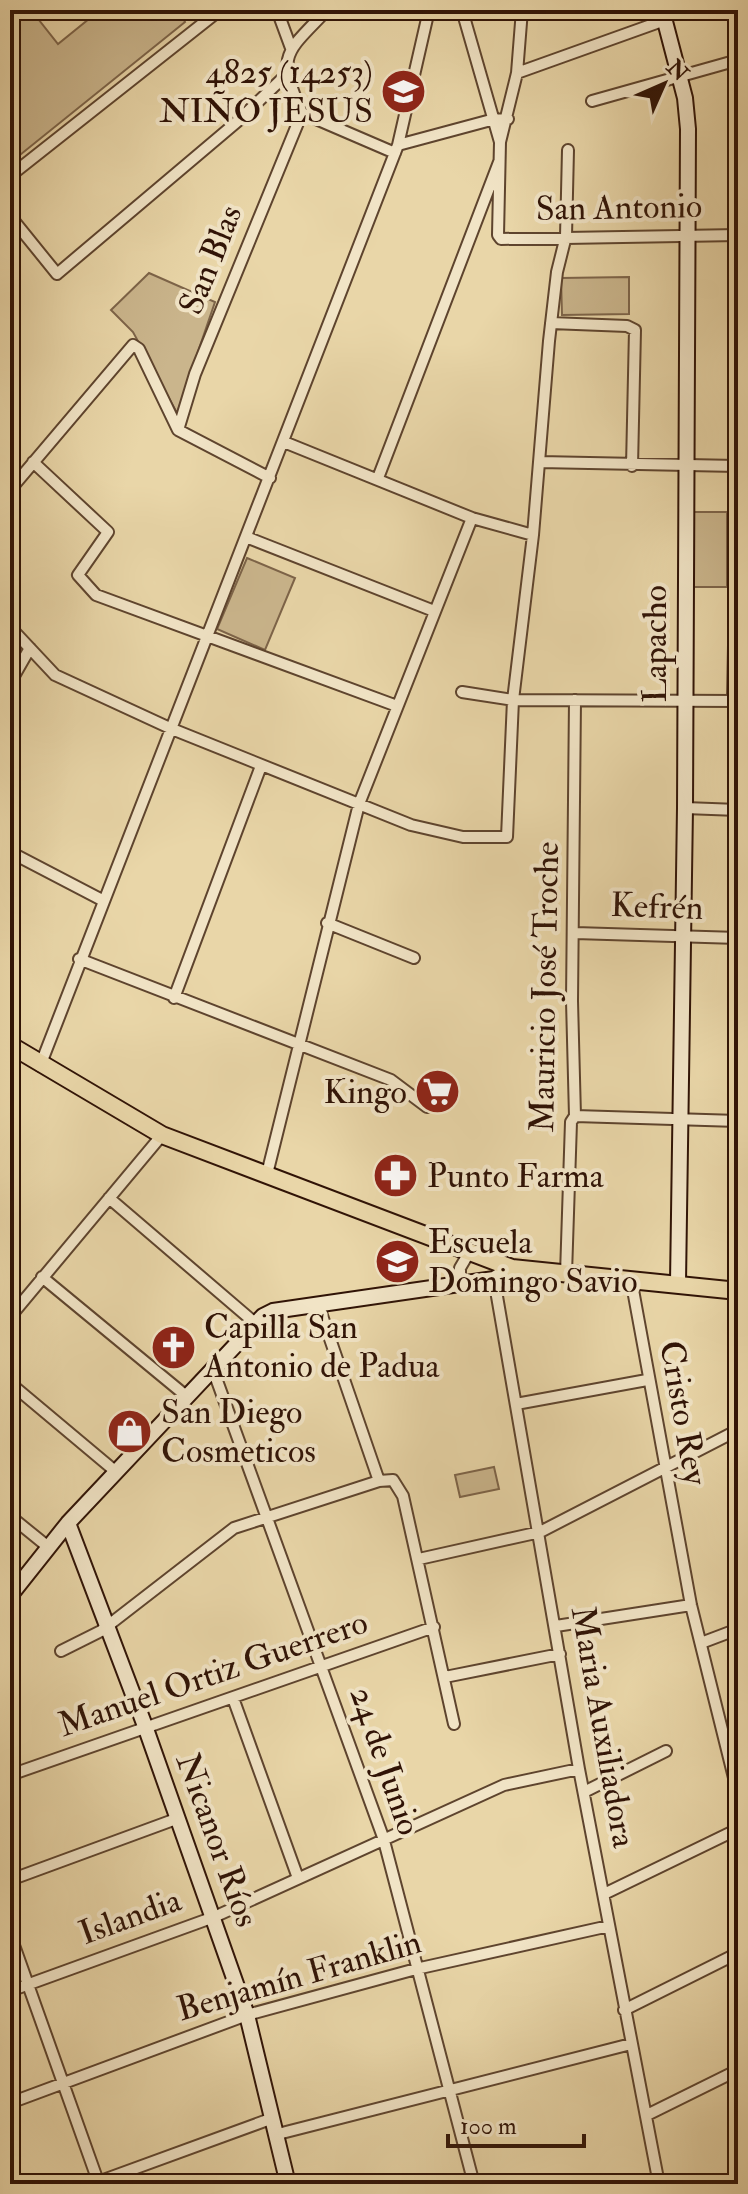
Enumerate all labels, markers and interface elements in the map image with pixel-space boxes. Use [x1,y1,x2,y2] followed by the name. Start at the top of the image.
[624,44,704,124] north arrow
[159,51,373,133] place label: 4825 (14253) NIÑO JESUS
[660,53,695,88] text: N
[380,68,428,116] school or university icon: 4825 (14253) NIÑO JESUS
[535,185,703,231] street label: San Antonio
[170,199,252,321] street label: San Blas
[634,585,677,703] street label: Lapacho
[521,841,569,1133] street label: Mauricio José Troche
[610,884,704,930] street label: Kefrén
[414,1068,462,1116] supermarket icon: Kingo
[324,1071,407,1114] place label: Kingo
[372,1152,420,1200] pharmacy icon: Punto Farma
[427,1155,605,1198] place label: Punto Farma
[428,1221,638,1303] place label: Escuela Domingo Savio
[373,1238,421,1286] school or university icon: Escuela Domingo Savio
[203,1306,441,1388] place label: Capilla San Antonio de Padua
[149,1323,197,1371] church icon: Capilla San Antonio de Padua
[649,1338,717,1489] street label: Cristo Rey
[161,1391,316,1473] place label: San Diego Cosmeticos
[106,1408,154,1456] shop icon: San Diego Cosmeticos
[53,1601,373,1747] street label: Manuel Ortiz Guerrero
[561,1603,646,1852] street label: Maria Auxiliadora
[340,1681,430,1841] street label: 24 de Junio
[166,1747,268,1933] street label: Nicanor Ríos
[73,1878,188,1955] street label: Islandia
[172,1921,426,2031] street label: Benjamín Franklin
[448,2098,584,2148] scale bar
[460,2111,517,2142] text: 100 m

